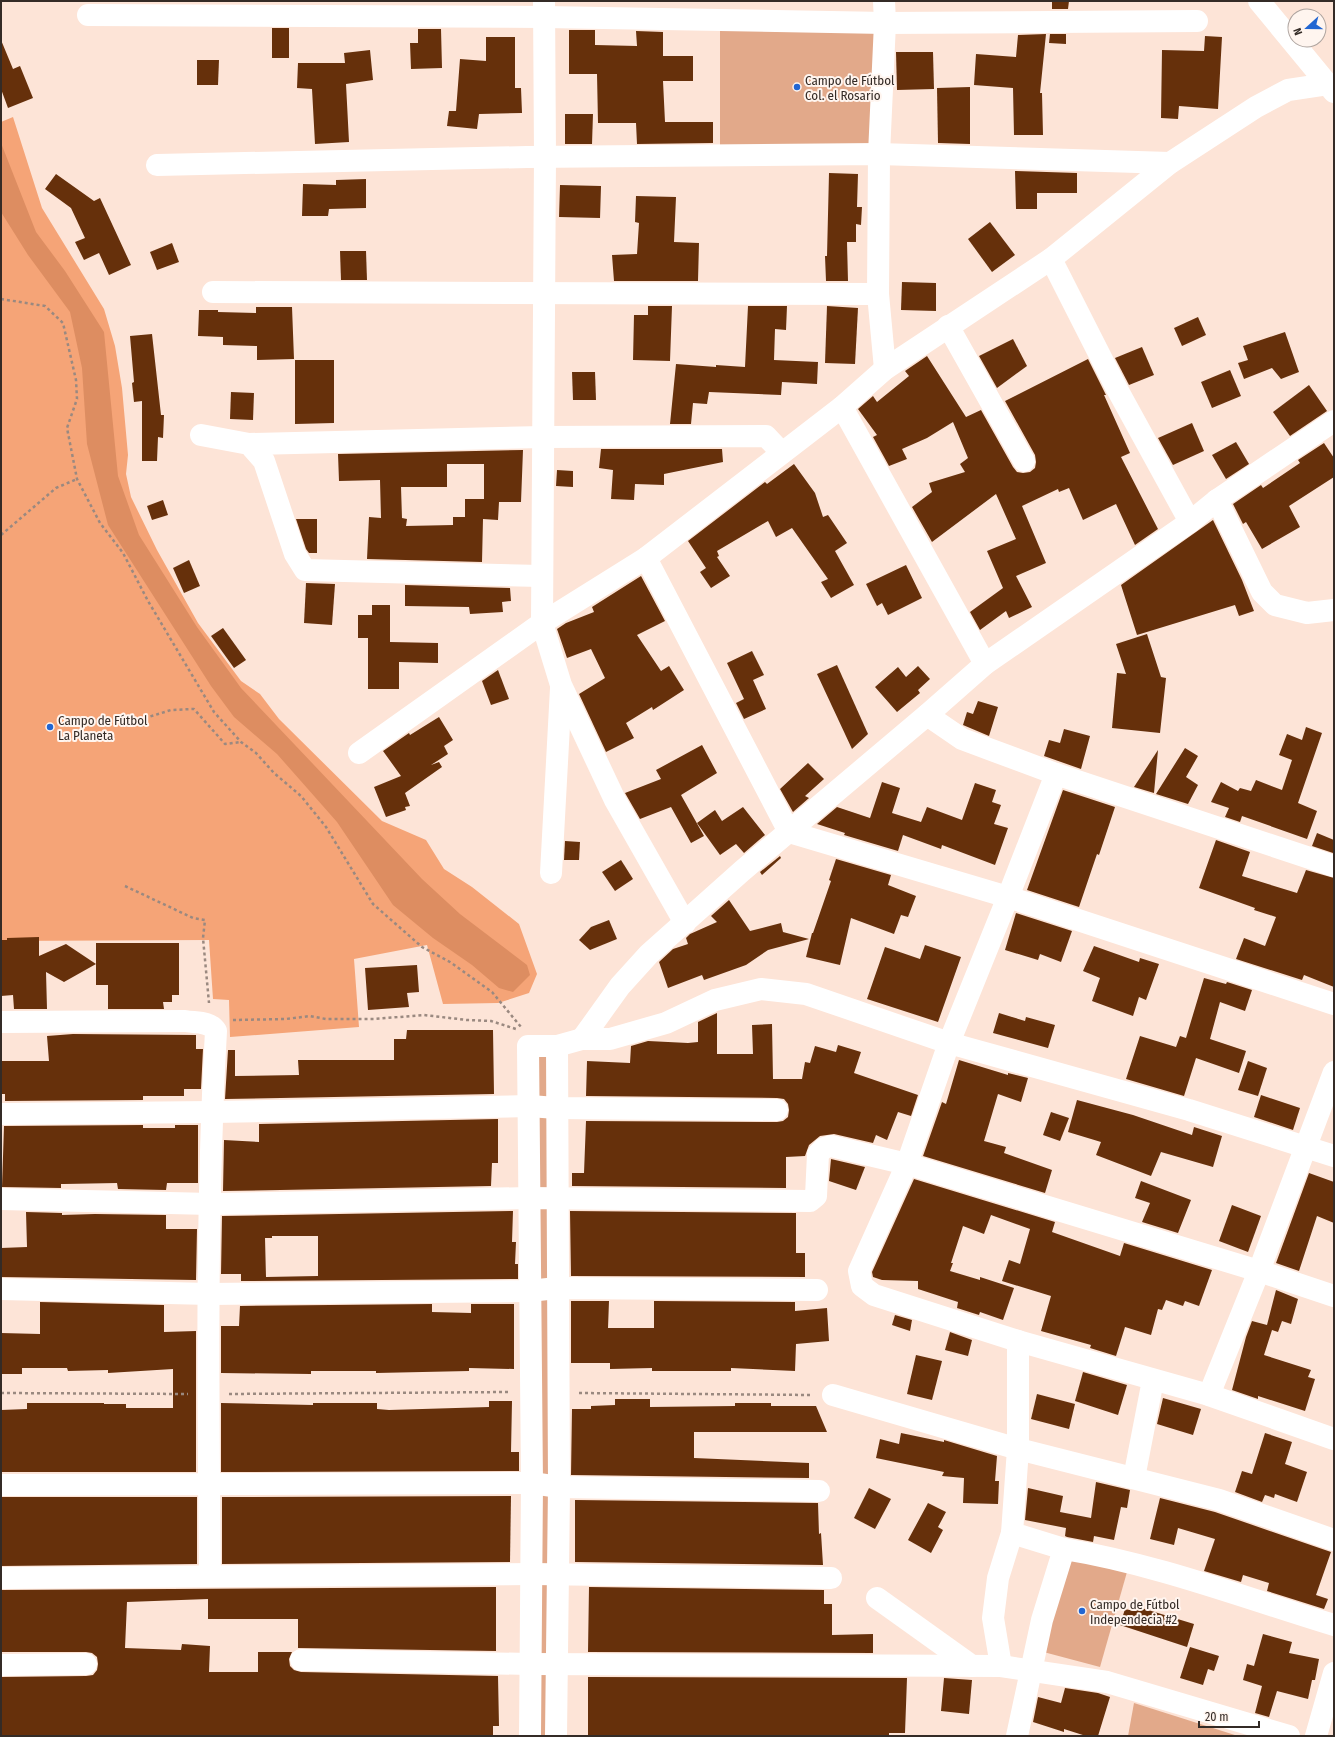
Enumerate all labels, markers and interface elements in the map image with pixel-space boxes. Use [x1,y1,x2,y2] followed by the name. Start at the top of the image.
[1287,8,1327,48] north arrow
[1291,26,1305,37] text: N
[805,73,895,103] place label: Campo de Fútbol Col. el Rosario
[792,82,802,92] marker: Campo de Fútbol Col. el Rosario
[58,713,148,743] place label: Campo de Fútbol La Planeta
[45,722,55,732] marker: Campo de Fútbol La Planeta
[1090,1597,1180,1627] place label: Campo de Fútbol Independecia #2
[1077,1606,1087,1616] marker: Campo de Fútbol Independecia #2
[1199,1703,1259,1729] scale bar
[1205,1710,1229,1724] text: 20 m

